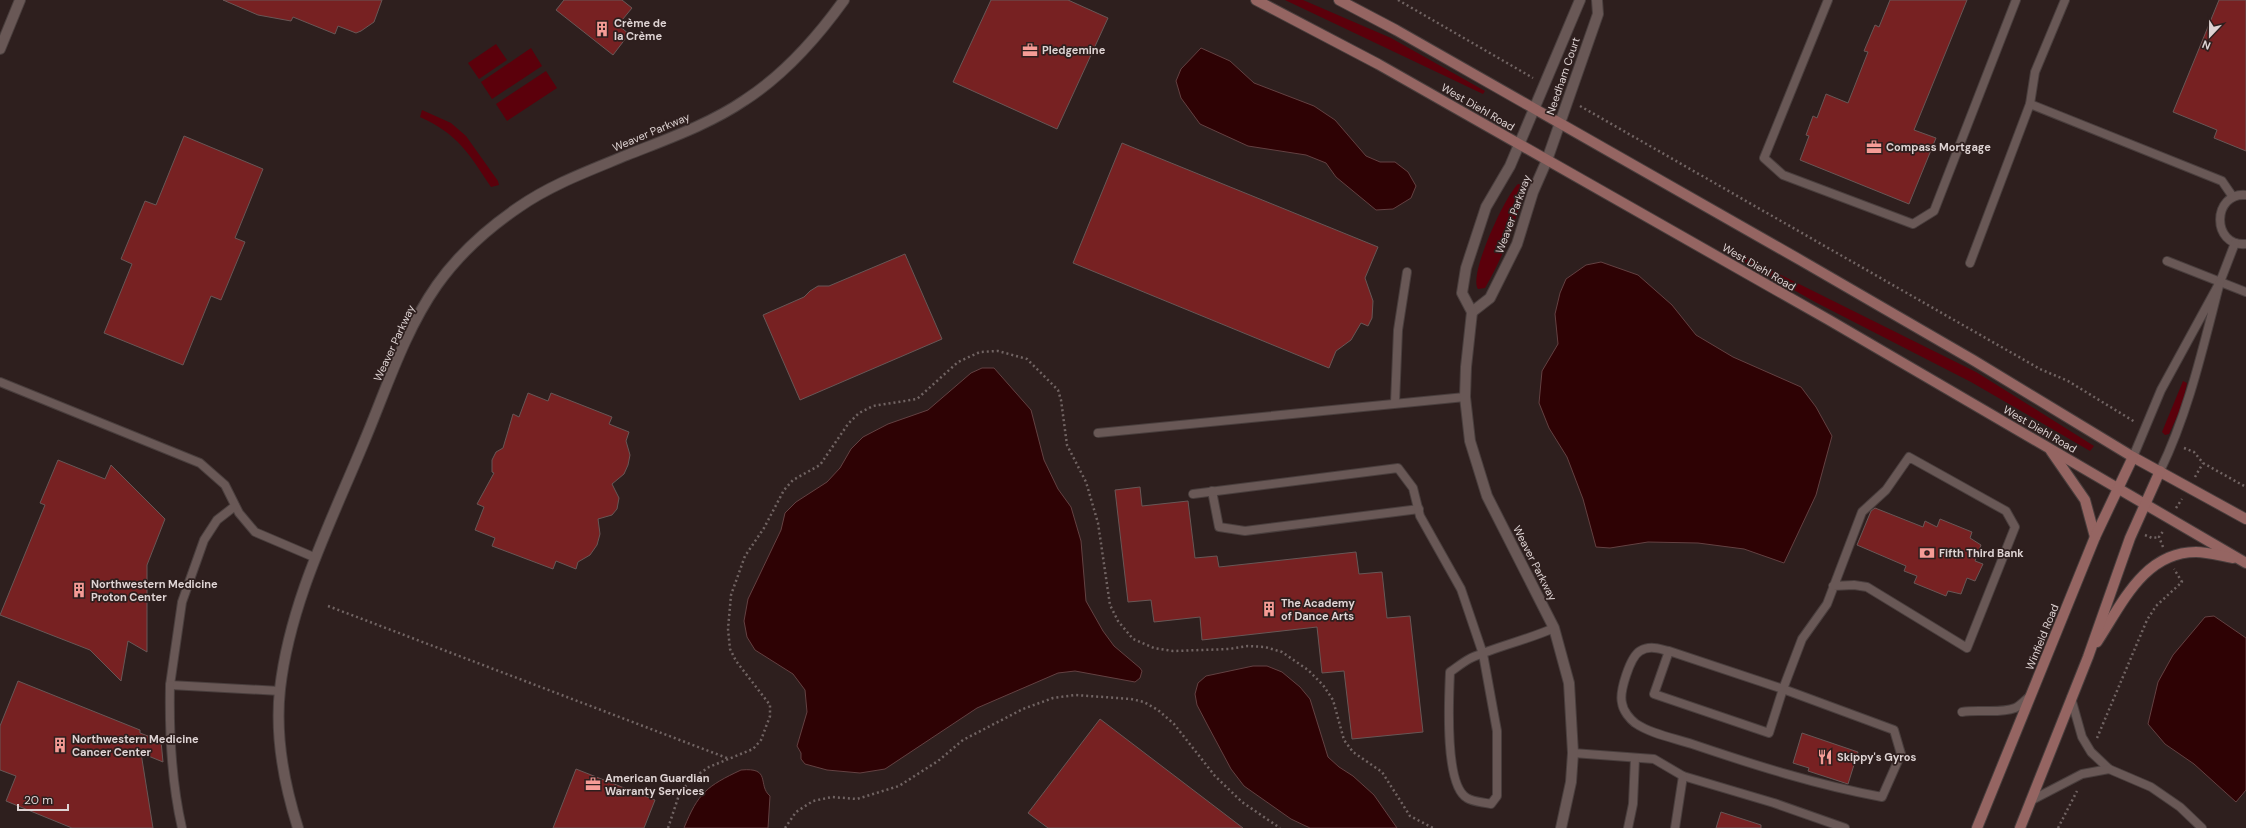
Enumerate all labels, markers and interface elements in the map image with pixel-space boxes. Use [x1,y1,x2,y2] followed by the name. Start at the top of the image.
[614,16,667,43] place label: Crème de la Crème
[2190,16,2230,56] north arrow
[593,20,611,38] building icon: Crème de la Crème
[1543,35,1583,117] street label: Needham Court
[2200,37,2213,53] text: N
[1021,41,1039,59] office icon: Pledgemine
[1042,43,1106,57] place label: Pledgemine
[1439,80,1517,134] street label: West Diehl Road
[610,109,692,155] street label: Weaver Parkway
[1865,138,1883,156] office icon: Compass Mortgage
[1886,140,1991,154] place label: Compass Mortgage
[1492,173,1534,255] street label: Weaver Parkway
[1720,240,1798,294] street label: West Diehl Road
[370,303,418,383] street label: Weaver Parkway
[2001,402,2079,456] street label: West Diehl Road
[1510,523,1560,603] street label: Weaver Parkway
[1918,544,1936,562] bank icon: Fifth Third Bank
[1939,546,2024,560] place label: Fifth Third Bank
[91,577,218,604] place label: Northwestern Medicine Proton Center
[70,581,88,599] building icon: Northwestern Medicine Proton Center
[1281,596,1355,623] place label: The Academy of Dance Arts
[1260,600,1278,618] building icon: The Academy of Dance Arts
[2022,602,2062,672] street label: Winfield Road
[72,732,199,759] place label: Northwestern Medicine Cancer Center
[51,736,69,754] building icon: Northwestern Medicine Cancer Center
[1816,748,1834,766] restaurant icon: Skippy's Gyros
[1837,750,1916,764] place label: Skippy's Gyros
[605,771,710,798] place label: American Guardian Warranty Services
[584,775,602,793] office icon: American Guardian Warranty Services
[18,786,68,812] scale bar
[24,792,53,808] text: 20 m

